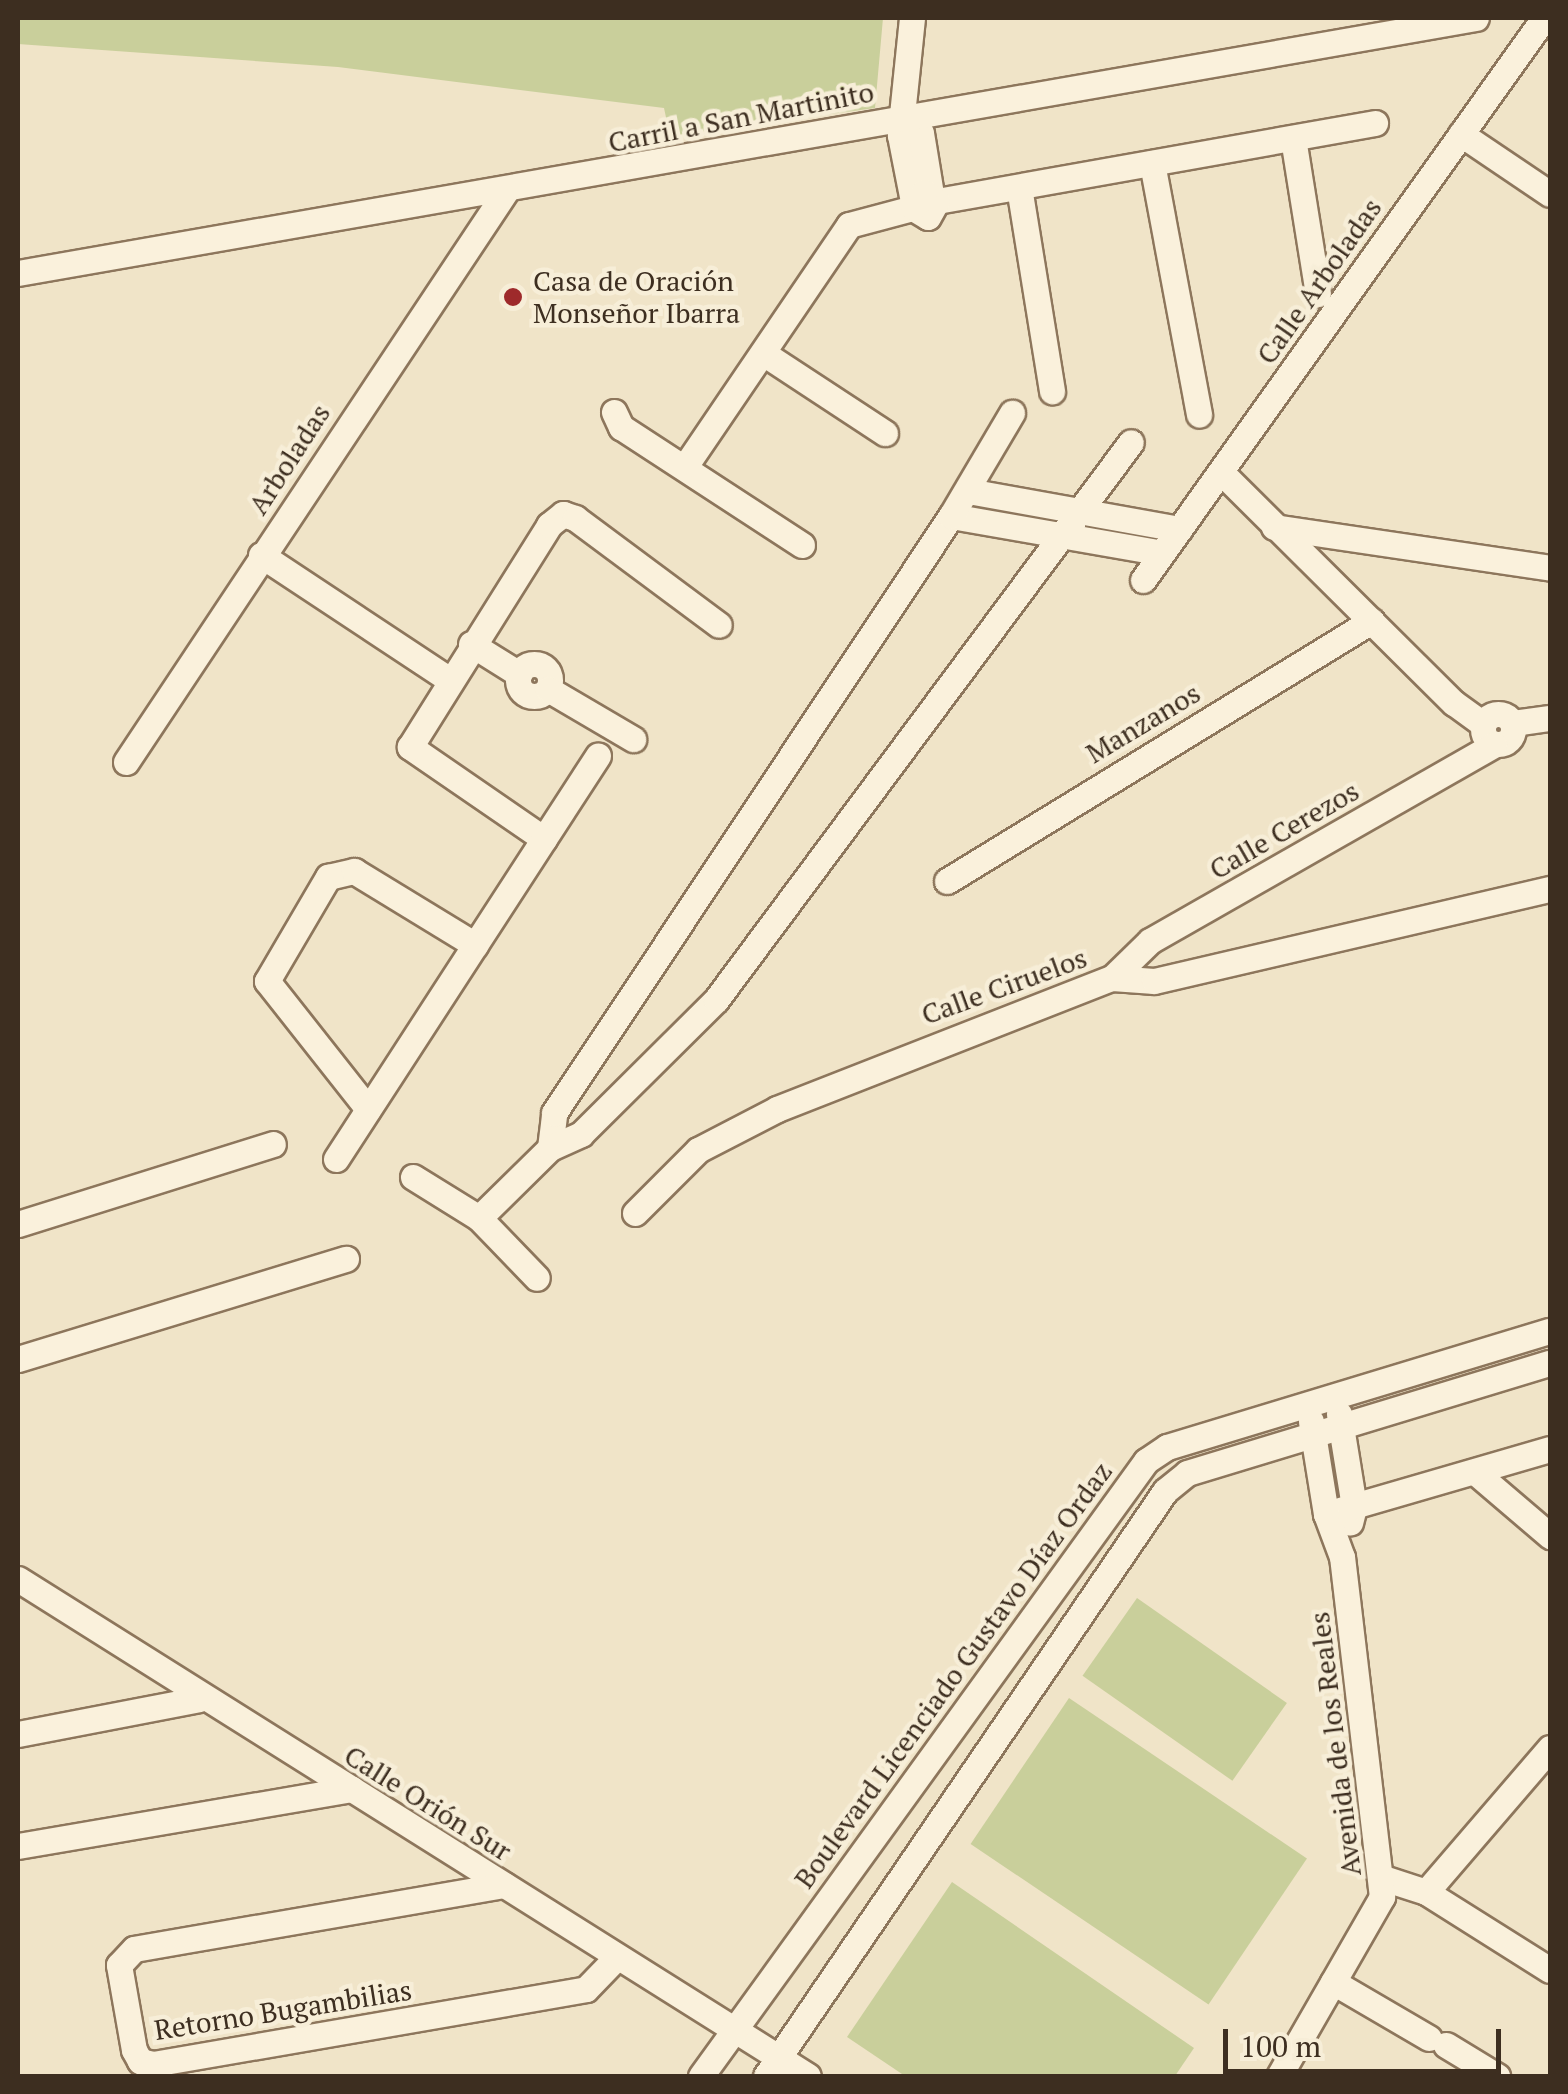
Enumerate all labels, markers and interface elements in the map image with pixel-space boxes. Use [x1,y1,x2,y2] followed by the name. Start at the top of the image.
[605,75,877,159] street label: Carril a San Martinito
[1249,192,1389,370] street label: Calle Arboladas
[533,264,740,330] place label: Casa de Oración Monseñor Ibarra
[502,286,524,308] marker: Casa de Oración Monseñor Ibarra
[241,397,337,521] street label: Arboladas
[1080,676,1206,770] street label: Manzanos
[1203,774,1365,886] street label: Calle Cerezos
[917,941,1091,1031] street label: Calle Ciruelos
[787,1455,1119,1895] street label: Boulevard Licenciado Gustavo Díaz Ordaz
[1302,1610,1368,1878] street label: Avenida de los Reales
[338,1738,518,1868] street label: Calle Orión Sur
[152,1973,414,2047] street label: Retorno Bugambilias
[1228,2009,1506,2071] scale bar
[1240,2026,1321,2066] text: 100 m

